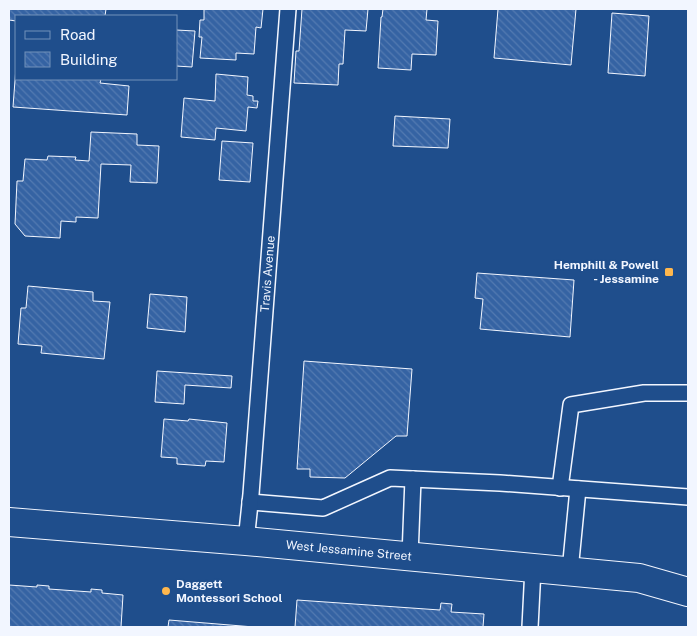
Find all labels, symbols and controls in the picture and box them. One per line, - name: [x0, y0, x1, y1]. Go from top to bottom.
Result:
- legend: [15, 15, 178, 80]
- text: Road: [60, 26, 96, 43]
- text: Building: [60, 51, 118, 68]
- street label: Travis Avenue: [258, 235, 278, 313]
- place label: Hemphill & Powell - Jessamine: [554, 258, 659, 286]
- marker: Hemphill & Powell - Jessamine: [663, 266, 675, 278]
- street label: West Jessamine Street: [285, 538, 413, 564]
- place label: Daggett Montessori School: [176, 577, 282, 605]
- marker: Daggett Montessori School: [160, 585, 172, 597]

